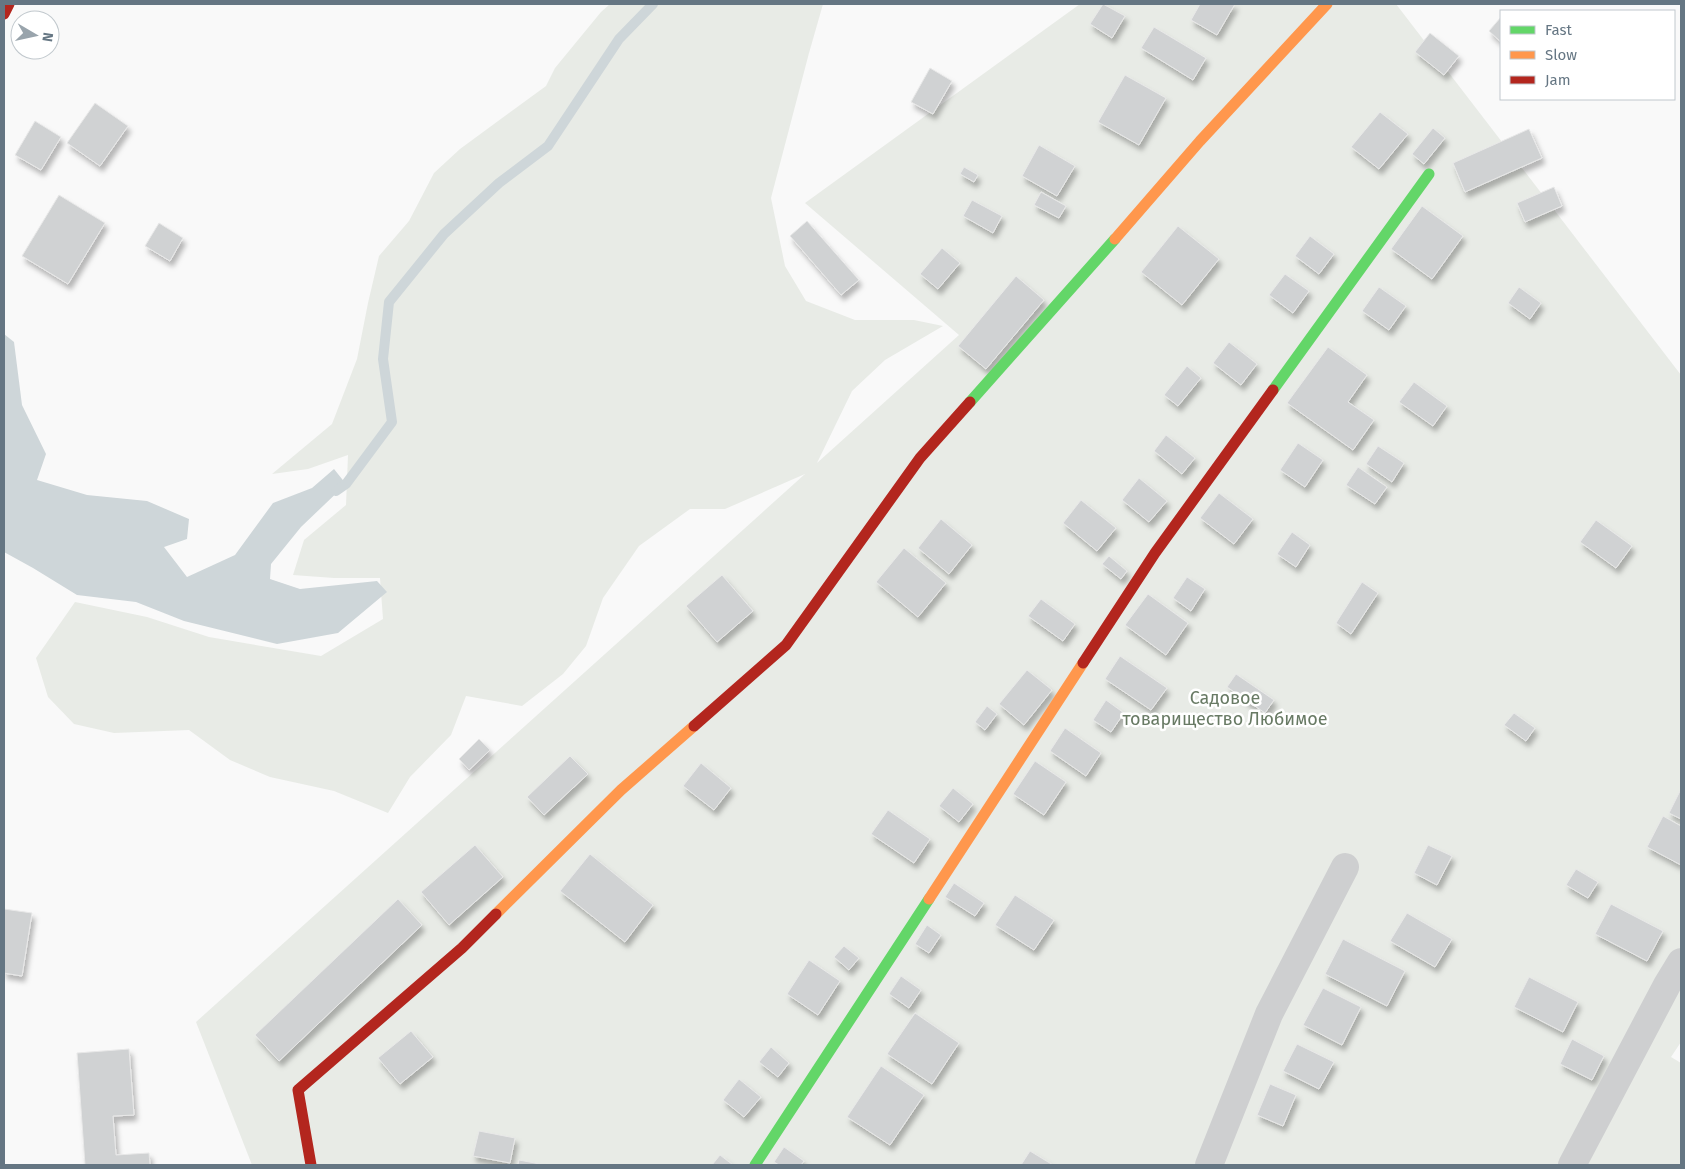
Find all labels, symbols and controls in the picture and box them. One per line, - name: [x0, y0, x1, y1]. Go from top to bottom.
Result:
- north arrow: [10, 10, 60, 60]
- legend: [1500, 10, 1675, 100]
- text: Fast: [1545, 21, 1572, 39]
- text: N: [38, 31, 56, 43]
- text: Slow: [1545, 46, 1577, 64]
- text: Jam: [1545, 71, 1571, 89]
- park label: Садовое товарищество Любимое: [1122, 687, 1328, 730]

